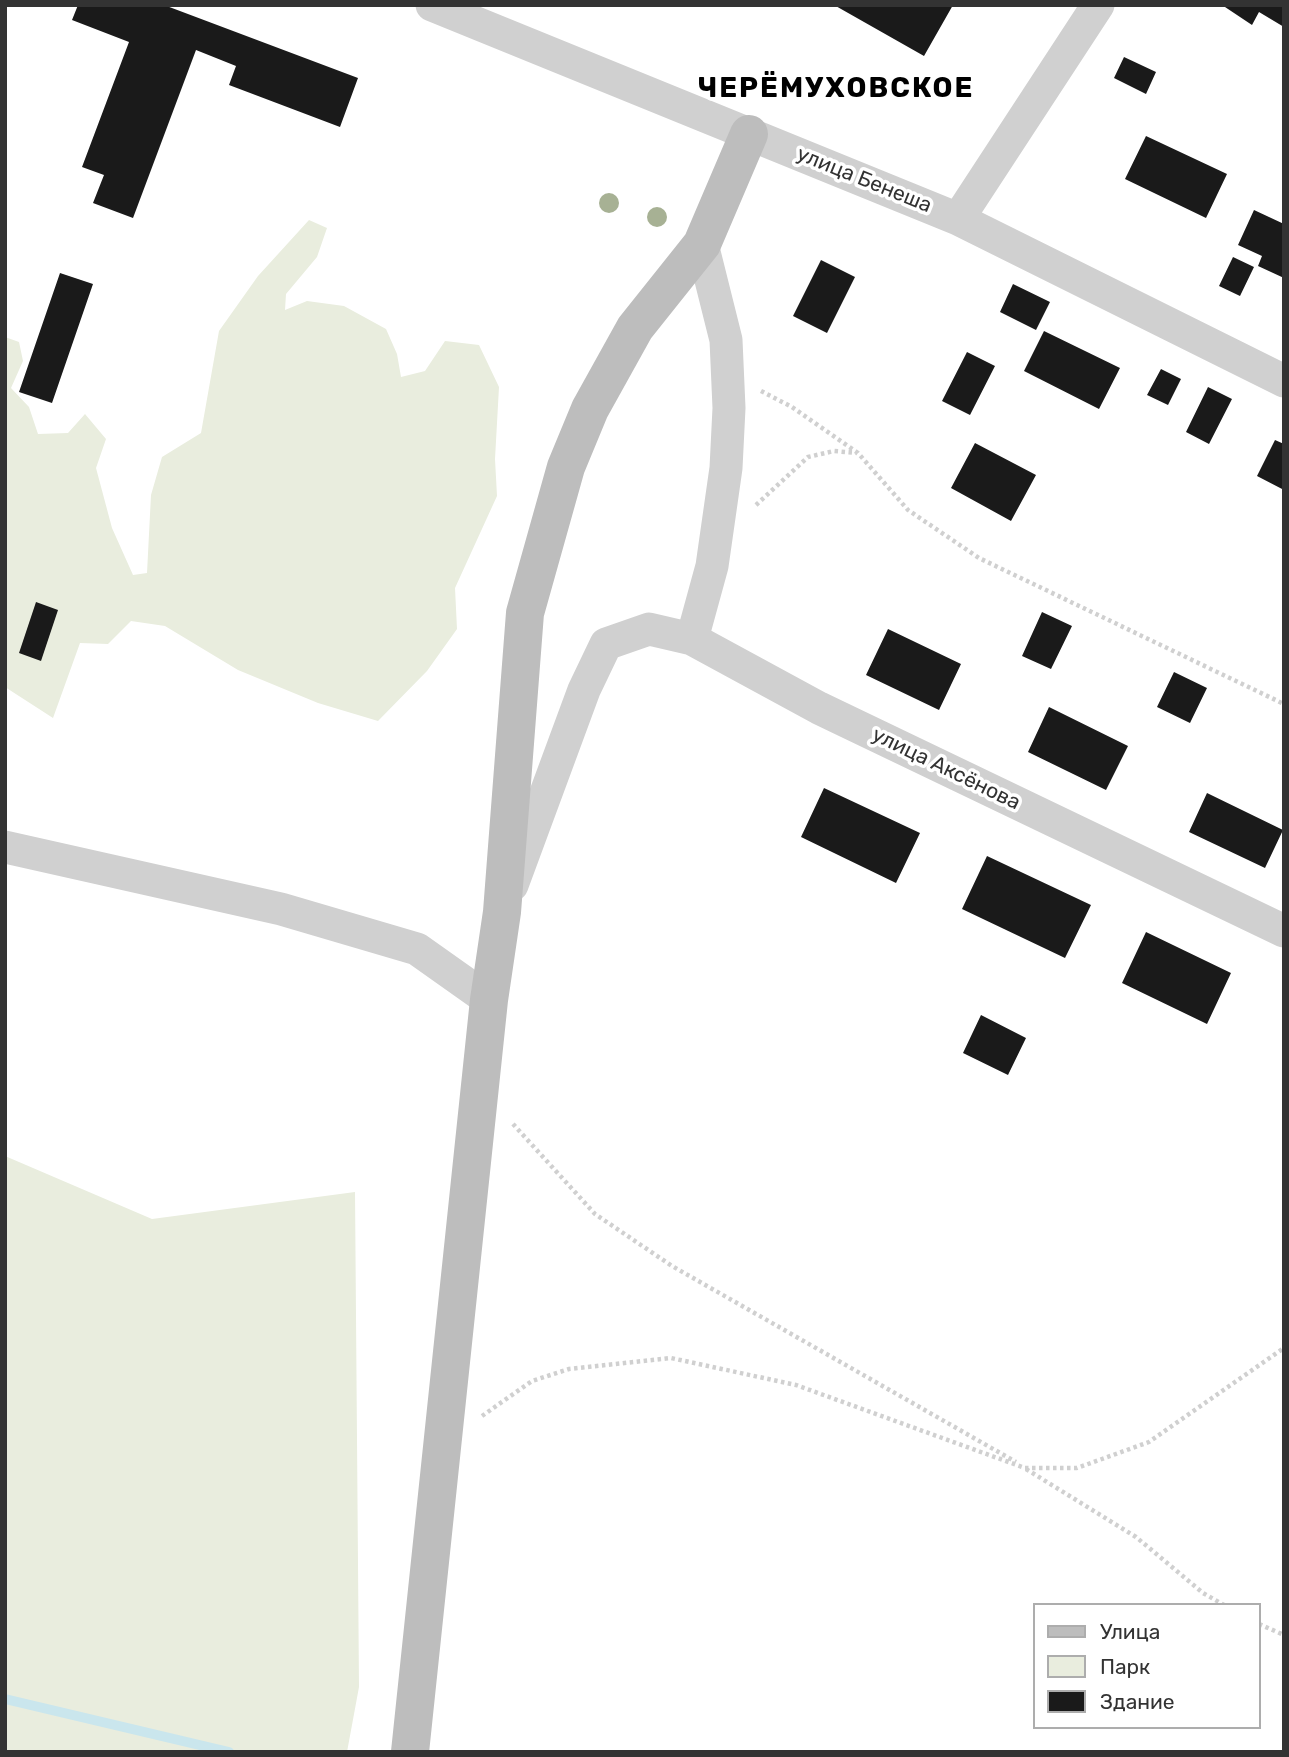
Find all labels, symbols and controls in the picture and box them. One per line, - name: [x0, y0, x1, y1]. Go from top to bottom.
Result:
- district label: ЧЕРЁМУХОВСКОЕ: [699, 72, 973, 106]
- street label: улица Бенеша: [793, 141, 935, 219]
- street label: улица Аксёнова: [868, 722, 1024, 816]
- legend: [1034, 1603, 1261, 1729]
- text: Улица: [1100, 1619, 1160, 1644]
- text: Парк: [1100, 1654, 1150, 1679]
- text: Здание: [1100, 1689, 1175, 1714]

